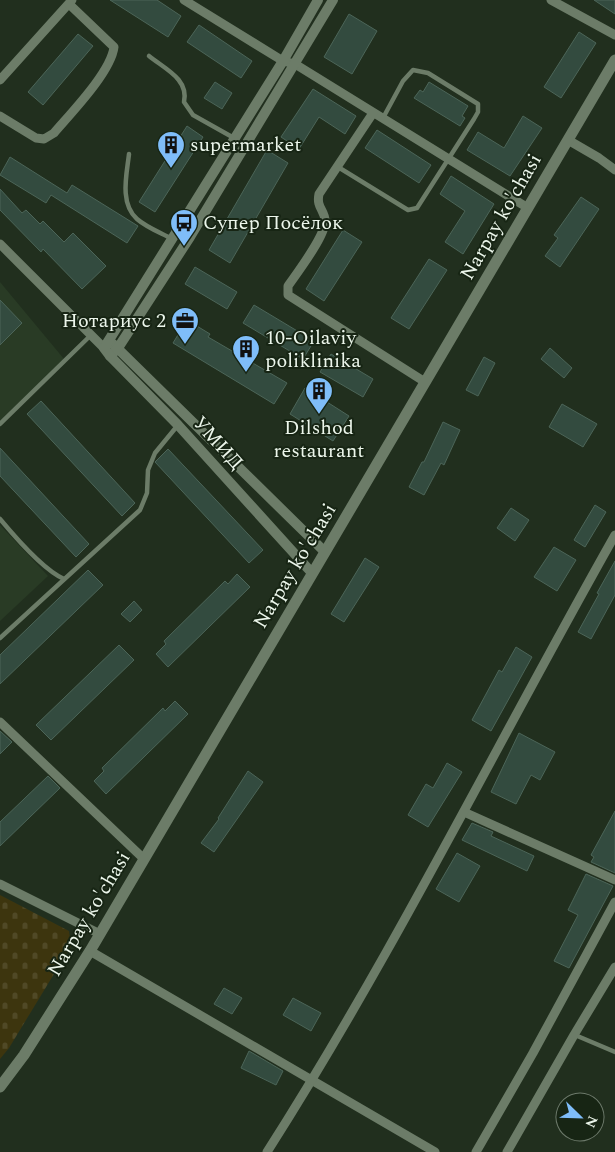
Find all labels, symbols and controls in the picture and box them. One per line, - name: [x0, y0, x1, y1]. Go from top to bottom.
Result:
- building icon: supermarket: [156, 130, 186, 169]
- place label: supermarket: [190, 130, 301, 160]
- street label: Narpay ko'chasi: [453, 148, 549, 286]
- bus stop icon: Супер Посёлок: [169, 208, 199, 247]
- place label: Супер Посёлок: [203, 208, 343, 238]
- place label: Нотариус 2: [62, 306, 166, 336]
- office icon: Нотариус 2: [170, 306, 200, 345]
- place label: 10-Oilaviy poliklinika: [265, 323, 361, 376]
- building icon: 10-Oilaviy poliklinika: [231, 334, 261, 373]
- building icon: Dilshod restaurant: [304, 376, 334, 415]
- street label: УМИД: [186, 409, 250, 477]
- place label: Dilshod restaurant: [274, 413, 364, 466]
- street label: Narpay ko'chasi: [246, 498, 344, 634]
- street label: Narpay ko'chasi: [40, 846, 138, 982]
- north arrow: [555, 1092, 605, 1142]
- text: N: [580, 1113, 603, 1131]

